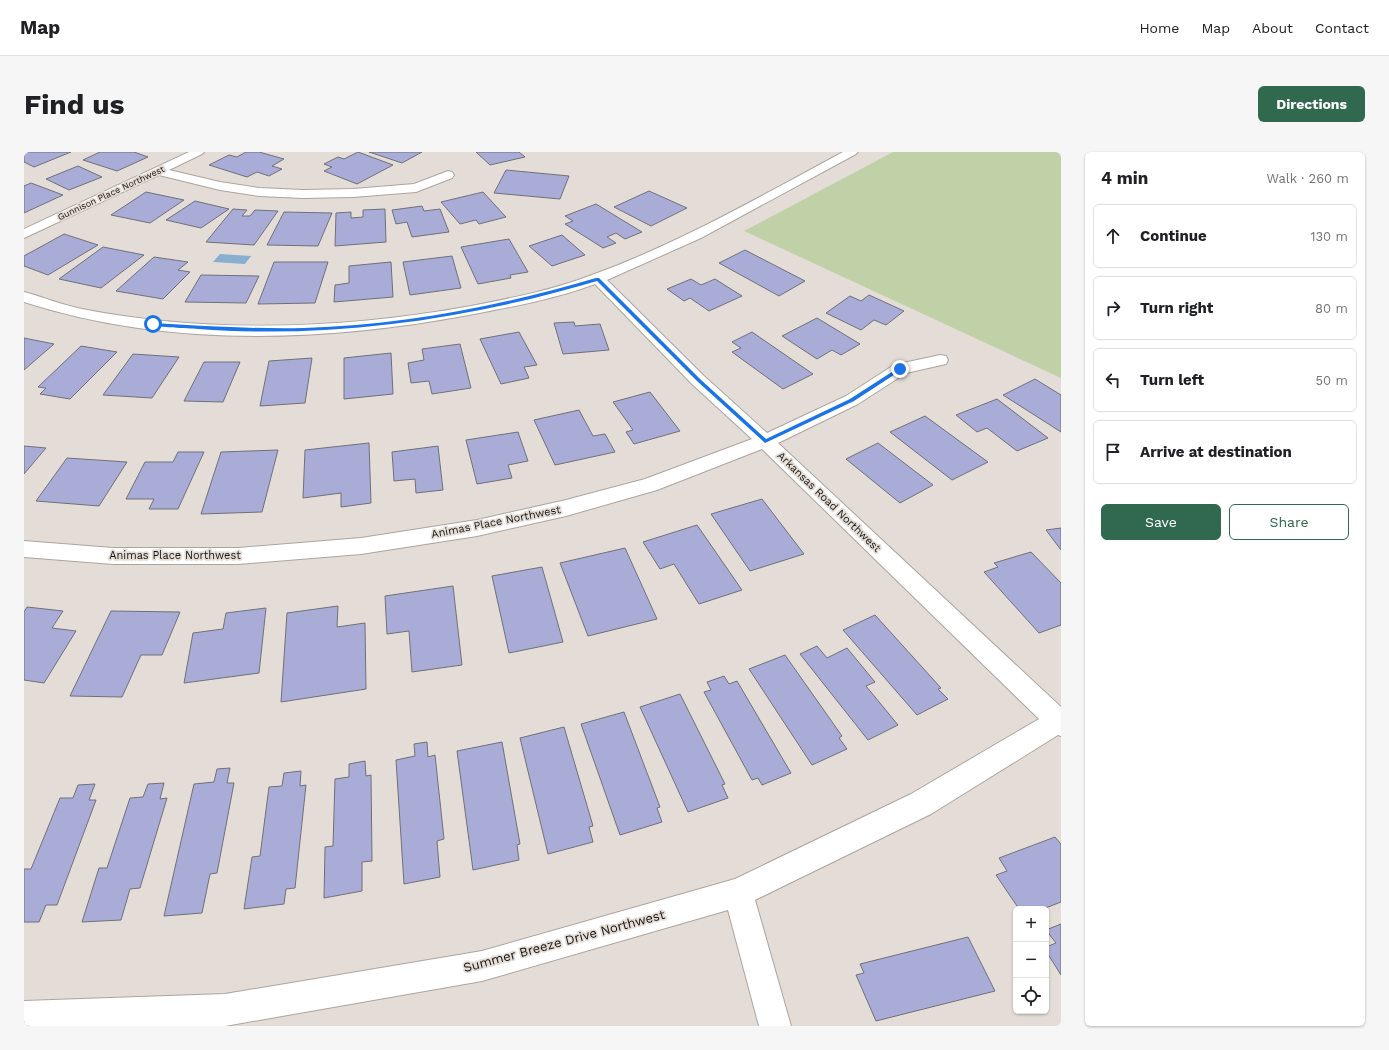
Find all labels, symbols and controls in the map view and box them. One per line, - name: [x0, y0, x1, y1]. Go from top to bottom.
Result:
- text: Map: [20, 16, 60, 39]
- text: Home: [1139, 20, 1179, 36]
- text: Map: [1201, 20, 1230, 36]
- text: About: [1252, 20, 1293, 36]
- text: Contact: [1315, 20, 1369, 36]
- button: Directions: [1258, 86, 1365, 122]
- text: Find us: [24, 88, 124, 121]
- street label: Gunnison Place Northwest: [56, 164, 166, 222]
- text: 4 min: [1101, 168, 1148, 188]
- text: Walk · 260 m: [1266, 171, 1349, 186]
- icon: ahead: [1102, 225, 1124, 247]
- text: Continue: [1140, 227, 1207, 245]
- text: 130 m: [1310, 229, 1348, 244]
- icon: right: [1102, 297, 1124, 319]
- text: Turn right: [1140, 299, 1213, 317]
- text: 80 m: [1315, 301, 1348, 316]
- route start: [144, 315, 162, 333]
- route end: [891, 360, 909, 378]
- icon: left: [1102, 369, 1124, 391]
- text: Turn left: [1140, 371, 1204, 389]
- text: 50 m: [1316, 373, 1348, 388]
- icon: arrive: [1102, 441, 1124, 463]
- text: Arrive at destination: [1140, 443, 1292, 461]
- street label: Arkansas Road Northwest: [775, 449, 884, 555]
- street label: Animas Place Northwest: [430, 503, 562, 541]
- button: Save: [1101, 504, 1221, 540]
- button: Share: [1229, 504, 1349, 540]
- street label: Animas Place Northwest: [109, 549, 241, 562]
- map controls: [1013, 906, 1049, 1014]
- button: +: [1013, 906, 1049, 942]
- street label: Summer Breeze Drive Northwest: [462, 907, 667, 975]
- button: −: [1013, 942, 1049, 978]
- button: locate: [1013, 978, 1049, 1014]

